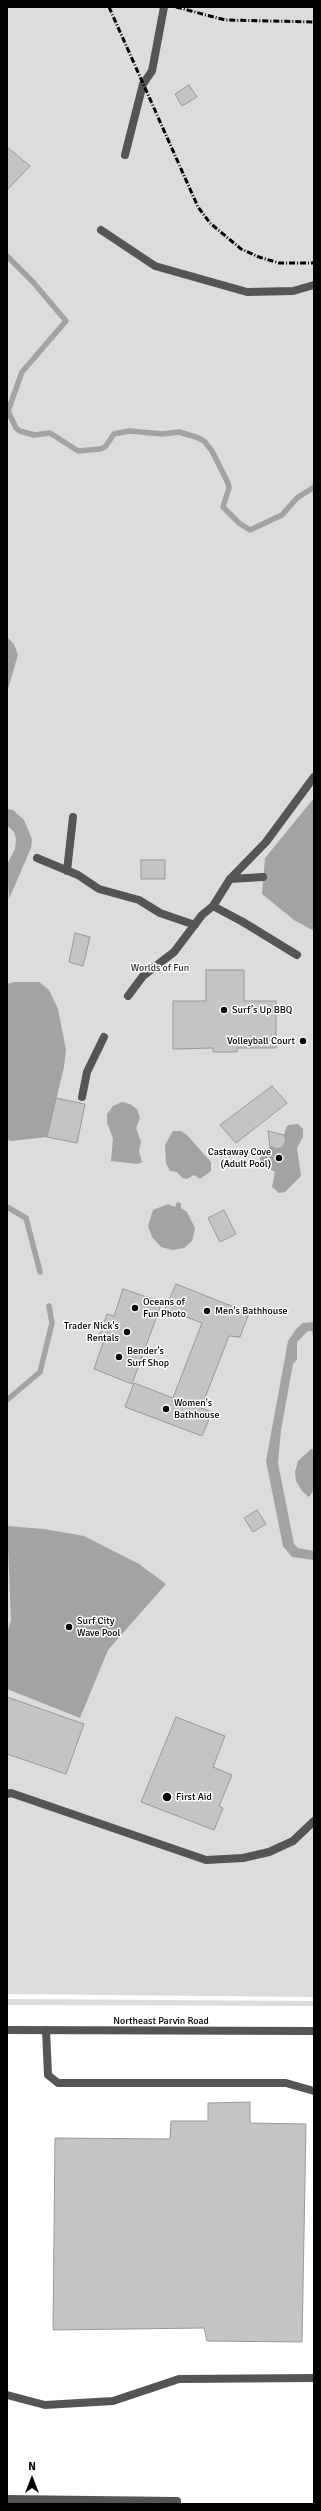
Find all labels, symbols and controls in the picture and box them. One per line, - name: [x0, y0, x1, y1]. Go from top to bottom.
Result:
- park label: Worlds of Fun: [131, 962, 189, 974]
- place label: Surf’s Up BBQ: [232, 1004, 292, 1016]
- marker: Surf’s Up BBQ: [219, 1005, 229, 1015]
- place label: Volleyball Court: [227, 1035, 295, 1047]
- marker: Volleyball Court: [298, 1036, 308, 1046]
- place label: Castaway Cove (Adult Pool): [208, 1146, 271, 1170]
- marker: Castaway Cove (Adult Pool): [274, 1153, 284, 1163]
- place label: Oceans of Fun Photo: [143, 1296, 186, 1320]
- marker: Oceans of Fun Photo: [130, 1303, 140, 1313]
- place label: Men's Bathhouse: [215, 1305, 288, 1317]
- marker: Men's Bathhouse: [202, 1306, 212, 1316]
- place label: Trader Nick's Rentals: [64, 1320, 119, 1344]
- marker: Trader Nick's Rentals: [122, 1327, 132, 1337]
- place label: Bender's Surf Shop: [127, 1345, 169, 1368]
- marker: Bender's Surf Shop: [114, 1352, 124, 1362]
- place label: Women's Bathhouse: [174, 1397, 219, 1420]
- marker: Women's Bathhouse: [161, 1404, 171, 1414]
- place label: Surf City Wave Pool: [77, 1615, 120, 1638]
- marker: Surf City Wave Pool: [64, 1622, 74, 1632]
- marker: First Aid: [161, 1791, 173, 1803]
- place label: First Aid: [176, 1791, 212, 1803]
- street label: Northeast Parvin Road: [113, 2015, 209, 2027]
- north arrow: [12, 2459, 52, 2499]
- text: N: [28, 2460, 36, 2473]

